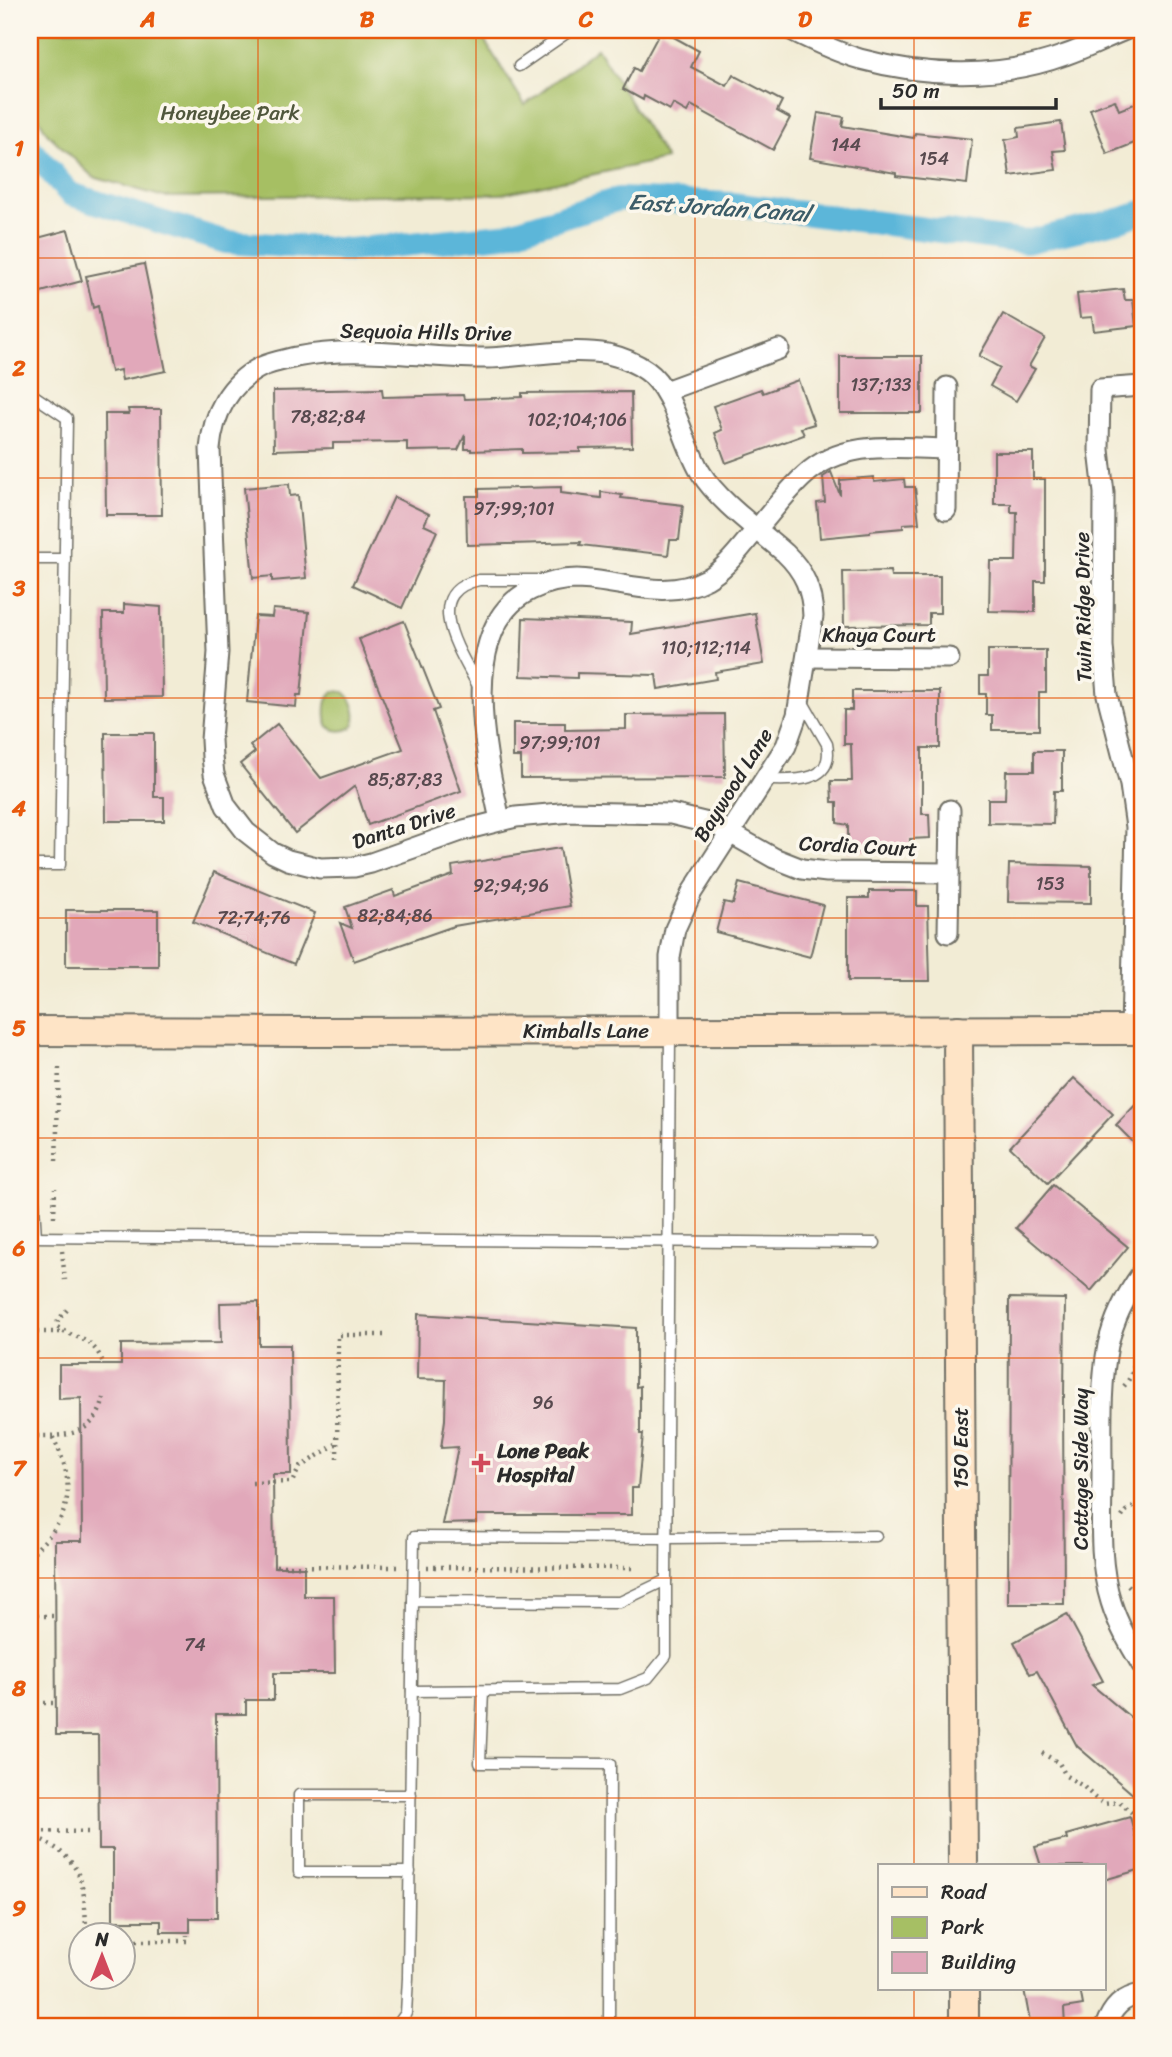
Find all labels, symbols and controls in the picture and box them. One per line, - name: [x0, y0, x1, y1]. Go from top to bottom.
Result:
- text: A: [139, 0, 156, 40]
- text: B: [360, 0, 375, 40]
- text: C: [578, 0, 594, 40]
- text: D: [798, 0, 813, 40]
- text: E: [1018, 0, 1033, 40]
- scale bar: [881, 66, 1056, 110]
- text: 50 m: [892, 72, 940, 110]
- park label: Honeybee Park: [160, 94, 300, 132]
- text: 1: [14, 128, 24, 169]
- house number: 144: [831, 129, 861, 161]
- house number: 154: [919, 143, 949, 175]
- water label: East Jordan Canal: [627, 181, 816, 235]
- street label: Sequoia Hills Drive: [340, 312, 512, 353]
- text: 2: [11, 348, 26, 389]
- house number: 137;133: [851, 369, 912, 401]
- house number: 78;82;84: [290, 401, 366, 433]
- house number: 102;104;106: [527, 404, 627, 436]
- house number: 97;99;101: [473, 493, 555, 525]
- street label: Twin Ridge Drive: [1063, 531, 1103, 682]
- text: 3: [12, 568, 26, 609]
- street label: Khaya Court: [822, 616, 936, 654]
- house number: 110;112;114: [661, 632, 751, 664]
- street label: Baywood Lane: [683, 720, 783, 850]
- house number: 97;99;101: [519, 727, 601, 759]
- house number: 85;87;83: [368, 764, 442, 796]
- text: 4: [11, 788, 27, 829]
- street label: Danta Drive: [347, 791, 461, 861]
- street label: Cordia Court: [798, 824, 918, 868]
- house number: 153: [1036, 868, 1064, 900]
- house number: 92;94;96: [473, 870, 549, 902]
- house number: 82;84;86: [357, 900, 433, 932]
- house number: 72;74;76: [217, 902, 291, 934]
- text: 5: [12, 1008, 26, 1049]
- street label: Kimballs Lane: [523, 1012, 649, 1050]
- text: 6: [11, 1228, 26, 1269]
- house number: 96: [532, 1387, 554, 1419]
- street label: Cottage Side Way: [1062, 1388, 1100, 1550]
- street label: 150 East: [942, 1407, 980, 1489]
- place label: Lone Peak Hospital: [496, 1432, 590, 1494]
- text: 7: [12, 1448, 27, 1489]
- marker: Lone Peak Hospital: [471, 1453, 491, 1473]
- house number: 74: [184, 1629, 206, 1661]
- text: 8: [11, 1668, 26, 1709]
- legend: [878, 1864, 1106, 1990]
- text: Road: [941, 1873, 988, 1911]
- text: 9: [12, 1888, 26, 1929]
- text: Park: [941, 1908, 984, 1946]
- north arrow: [66, 1920, 136, 1990]
- text: N: [94, 1923, 109, 1956]
- text: Building: [941, 1943, 1017, 1981]

